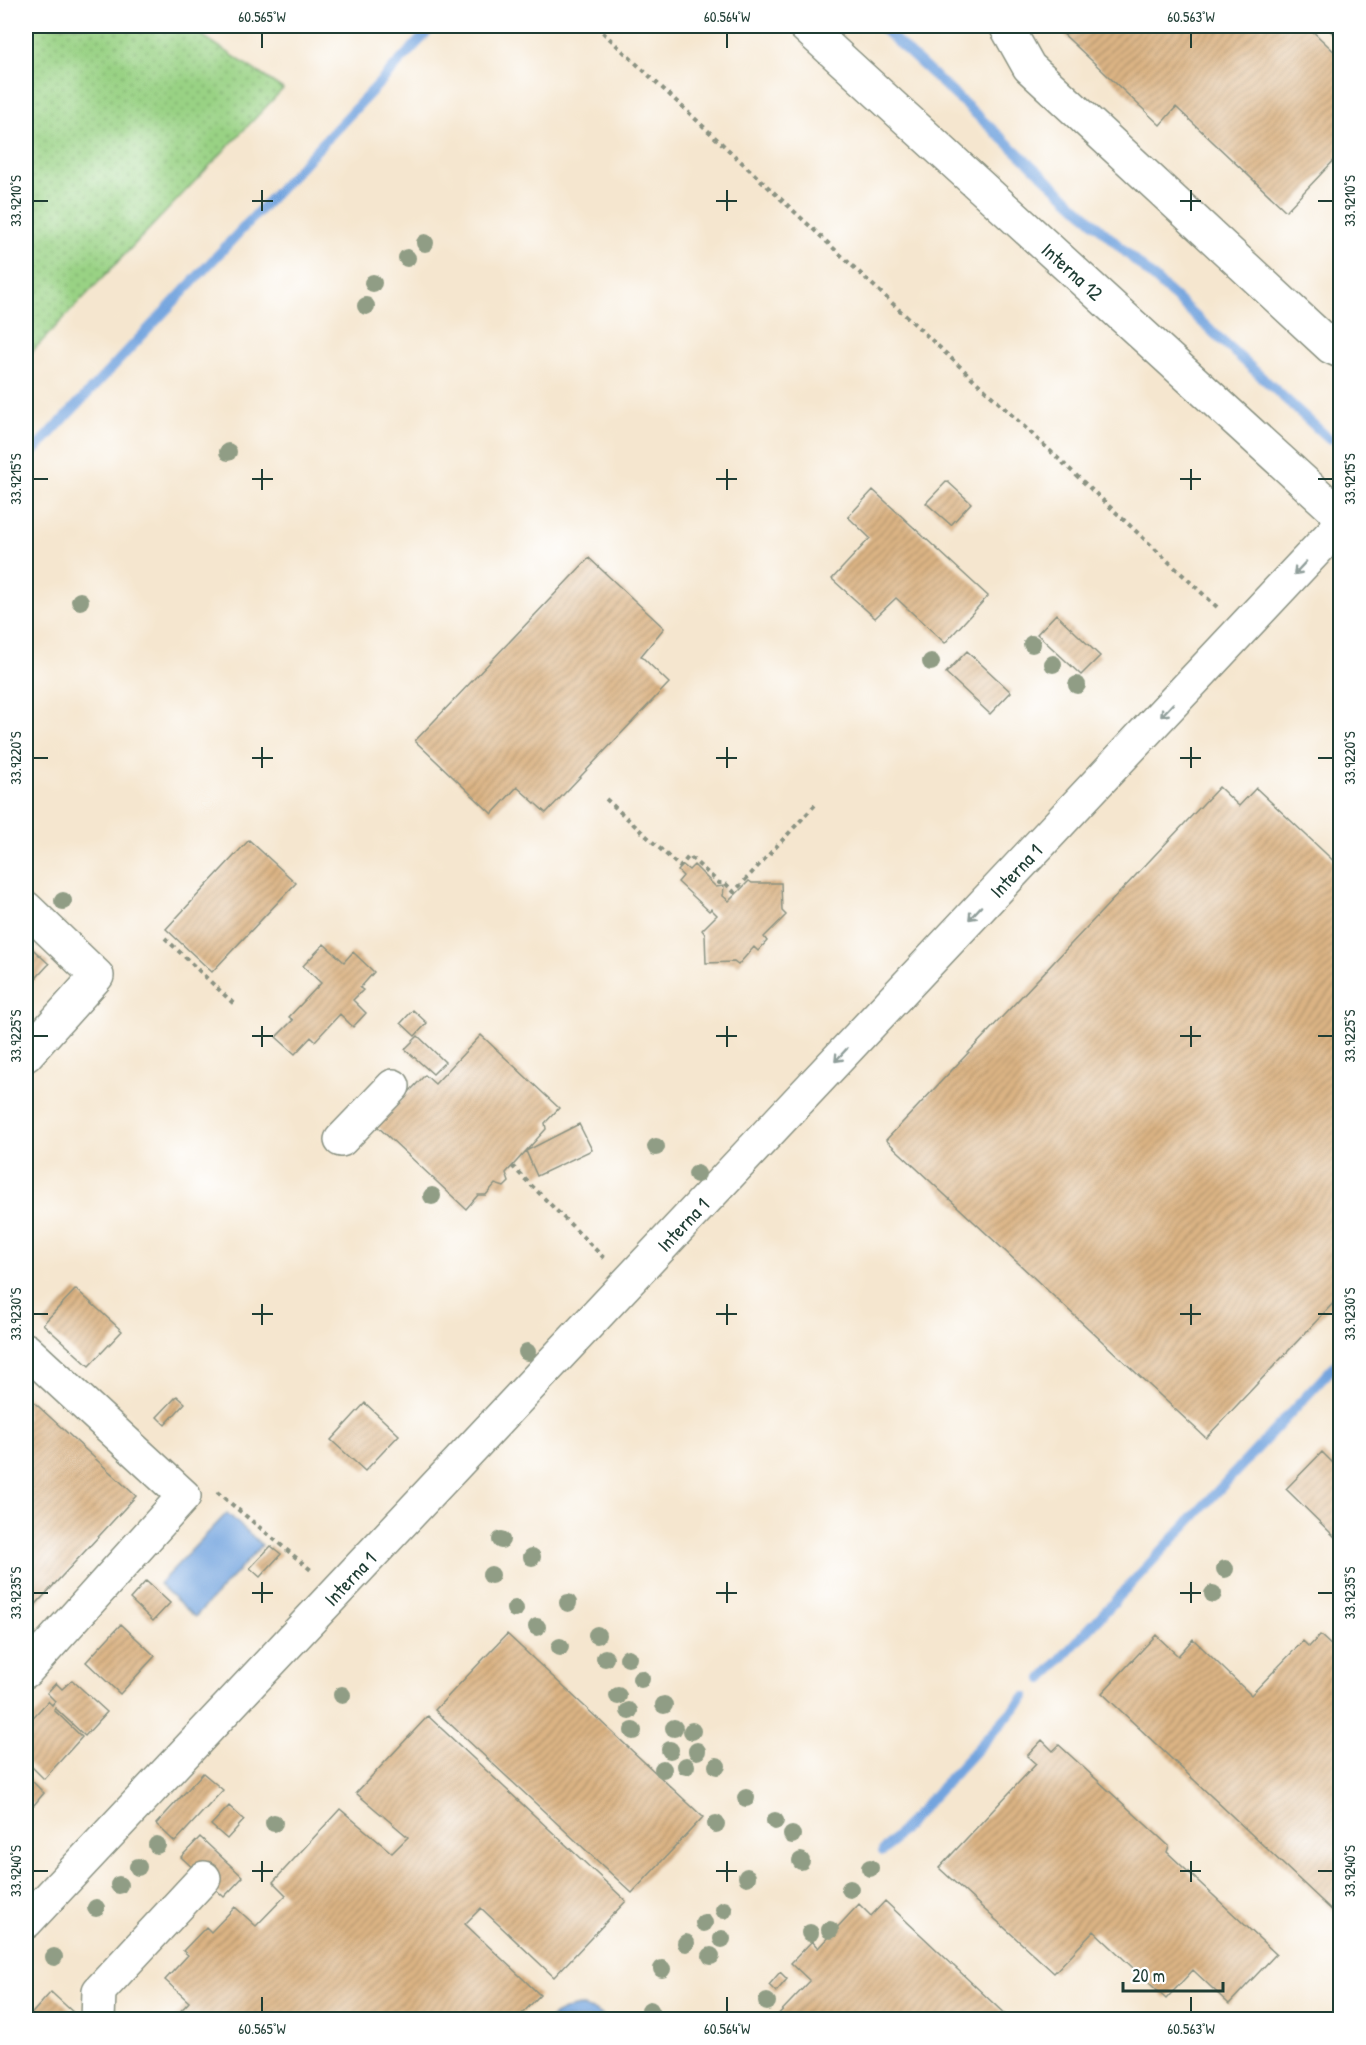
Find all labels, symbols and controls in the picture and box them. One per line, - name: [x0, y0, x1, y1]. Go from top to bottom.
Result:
- text: 60.565°W: [238, 6, 286, 27]
- text: 60.564°W: [704, 6, 751, 27]
- text: 60.563°W: [1167, 6, 1216, 27]
- text: 33.9210°S: [5, 175, 26, 227]
- text: 33.9210°S: [1339, 175, 1360, 227]
- street label: Interna 12: [1036, 236, 1110, 306]
- text: 33.9215°S: [5, 453, 26, 505]
- text: 33.9215°S: [1339, 453, 1360, 505]
- one-way arrow: [1293, 560, 1307, 575]
- one-way arrow: [1160, 702, 1174, 717]
- text: 33.9220°S: [5, 731, 26, 785]
- text: 33.9220°S: [1339, 731, 1360, 785]
- street label: Interna 1: [983, 837, 1047, 903]
- one-way arrow: [968, 905, 982, 920]
- text: 33.9225°S: [5, 1009, 26, 1062]
- text: 33.9225°S: [1339, 1009, 1360, 1062]
- one-way arrow: [834, 1047, 849, 1062]
- street label: Interna 1: [650, 1191, 714, 1257]
- text: 33.9230°S: [5, 1287, 26, 1340]
- text: 33.9230°S: [1339, 1287, 1360, 1340]
- street label: Interna 1: [317, 1545, 382, 1611]
- text: 33.9235°S: [5, 1567, 26, 1619]
- text: 33.9235°S: [1339, 1567, 1360, 1619]
- text: 33.9240°S: [5, 1845, 26, 1897]
- text: 33.9240°S: [1339, 1845, 1360, 1897]
- scale bar: [1123, 1955, 1224, 1993]
- text: 20 m: [1132, 1963, 1165, 1988]
- text: 60.565°W: [238, 2018, 286, 2039]
- text: 60.564°W: [704, 2018, 751, 2039]
- text: 60.563°W: [1167, 2018, 1216, 2039]

